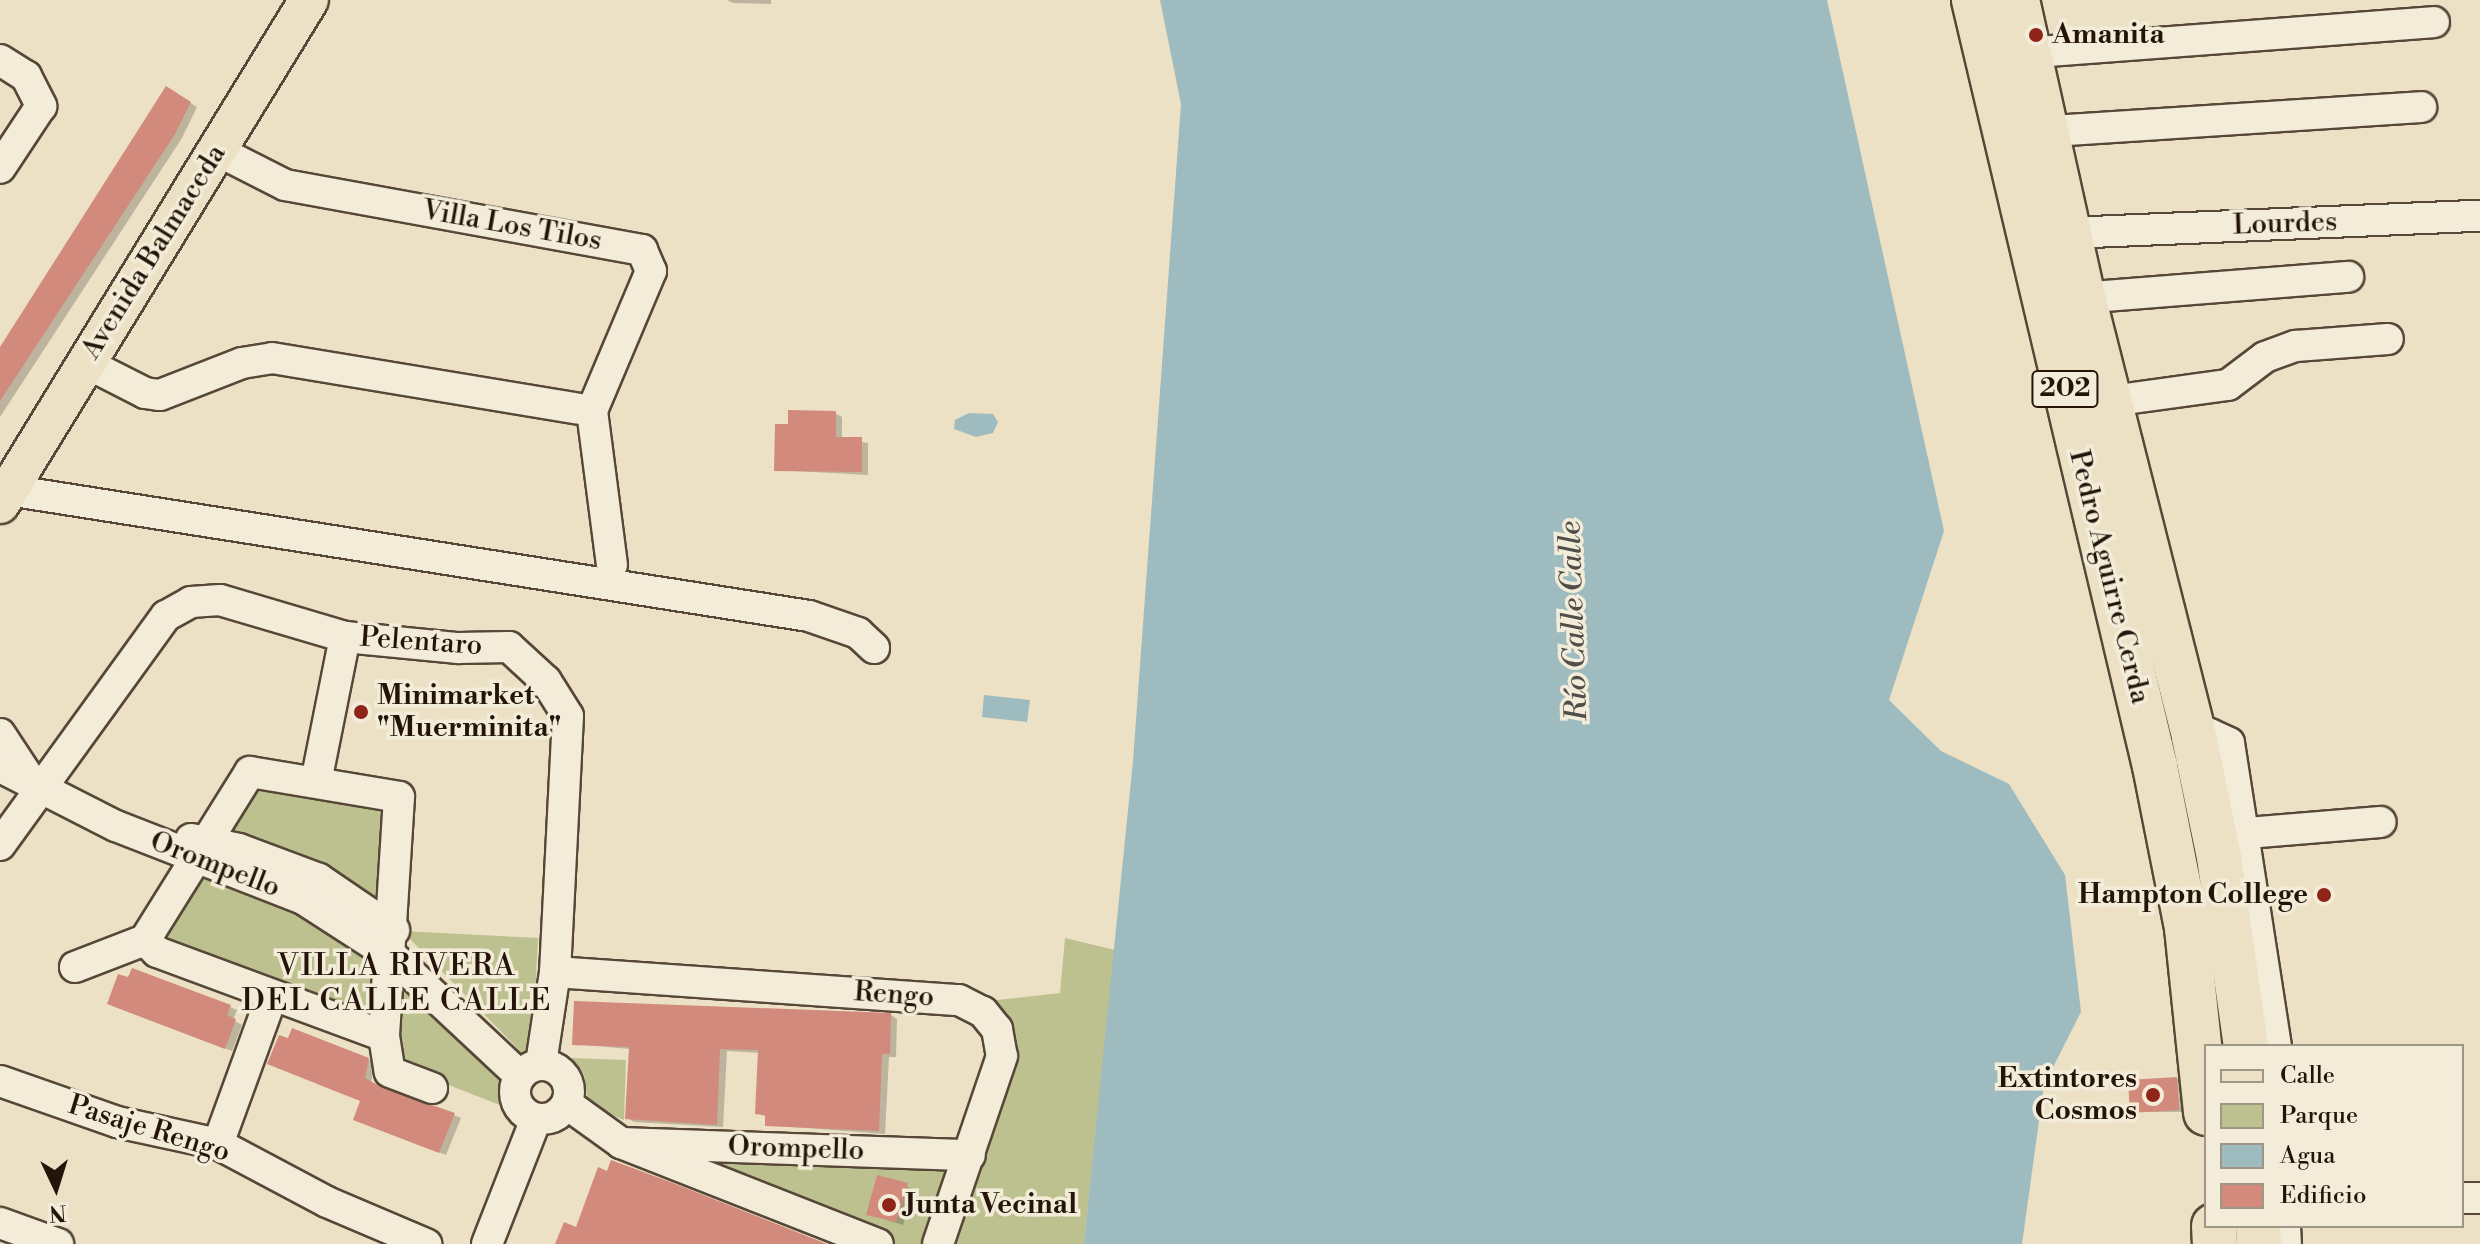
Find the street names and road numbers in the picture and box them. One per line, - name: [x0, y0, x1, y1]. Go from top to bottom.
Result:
- street label: Avenida Balmaceda: [74, 139, 234, 365]
- street label: Villa Los Tilos: [420, 194, 604, 258]
- street label: Lourdes: [2232, 205, 2338, 243]
- road number: 202: [2031, 367, 2099, 411]
- street label: Pedro Aguirre Cerda: [2061, 447, 2157, 707]
- street label: Pelentaro: [359, 621, 483, 663]
- street label: Orompello: [145, 825, 285, 905]
- street label: Rengo: [853, 975, 935, 1015]
- street label: Pasaje Rengo: [64, 1088, 234, 1170]
- street label: Orompello: [727, 1130, 865, 1168]

